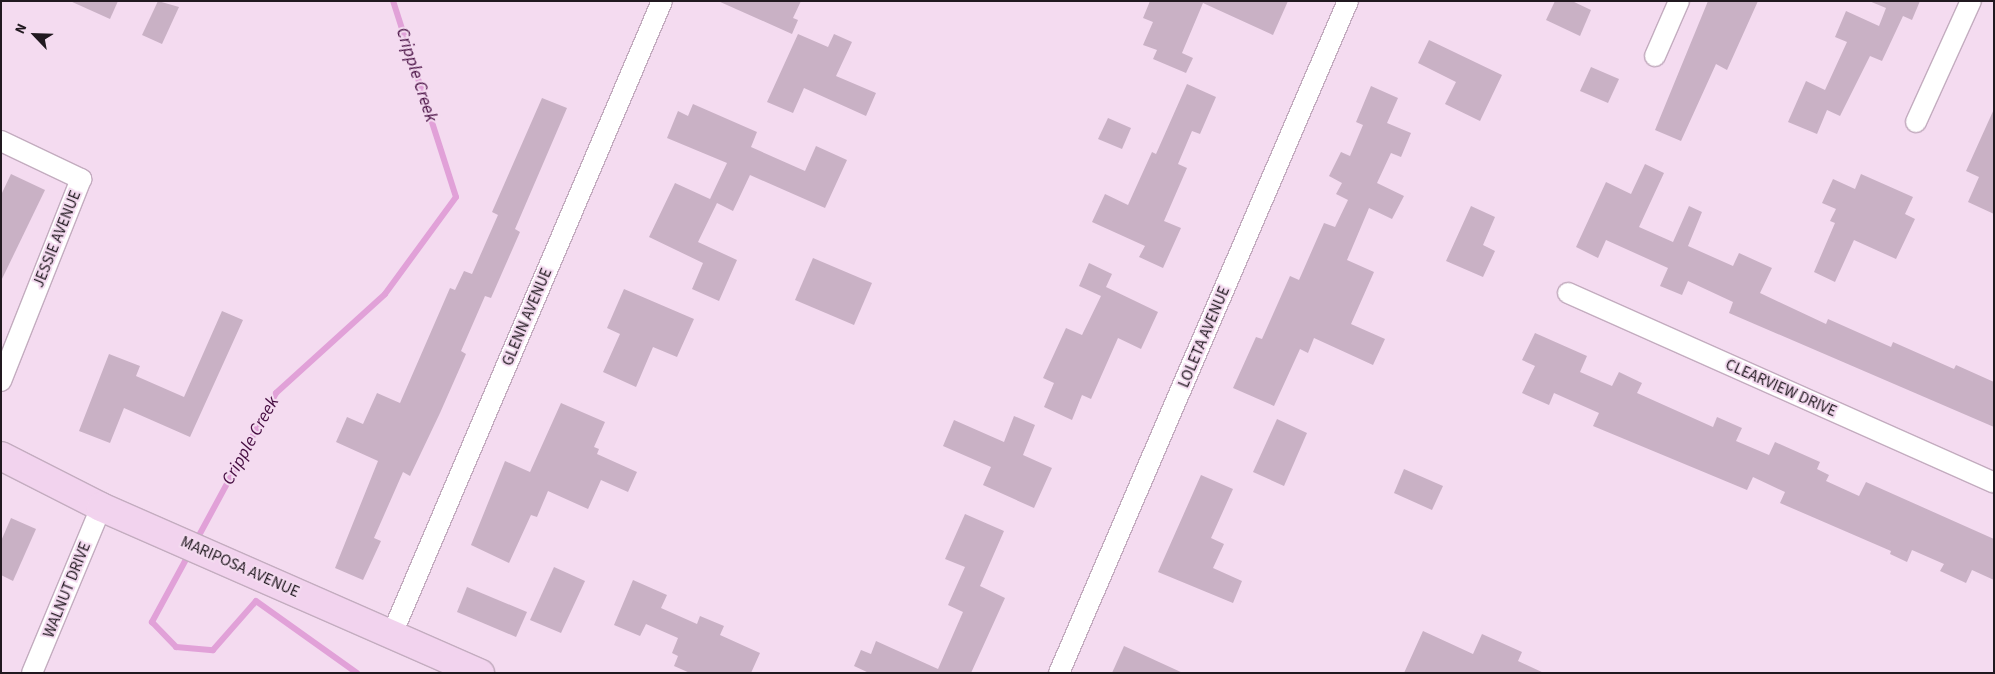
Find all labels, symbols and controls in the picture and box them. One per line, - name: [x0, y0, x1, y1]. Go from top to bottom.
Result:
- north arrow: [10, 10, 60, 60]
- text: N: [10, 21, 32, 37]
- water label: Cripple Creek: [391, 25, 441, 125]
- street label: JESSIE AVENUE: [29, 188, 85, 290]
- street label: GLENN AVENUE: [498, 265, 556, 369]
- street label: LOLETA AVENUE: [1174, 283, 1234, 391]
- street label: CLEARVIEW DRIVE: [1722, 355, 1840, 421]
- water label: Cripple Creek: [218, 393, 284, 489]
- street label: MARIPOSA AVENUE: [178, 532, 302, 602]
- street label: WALNUT DRIVE: [39, 539, 95, 641]

